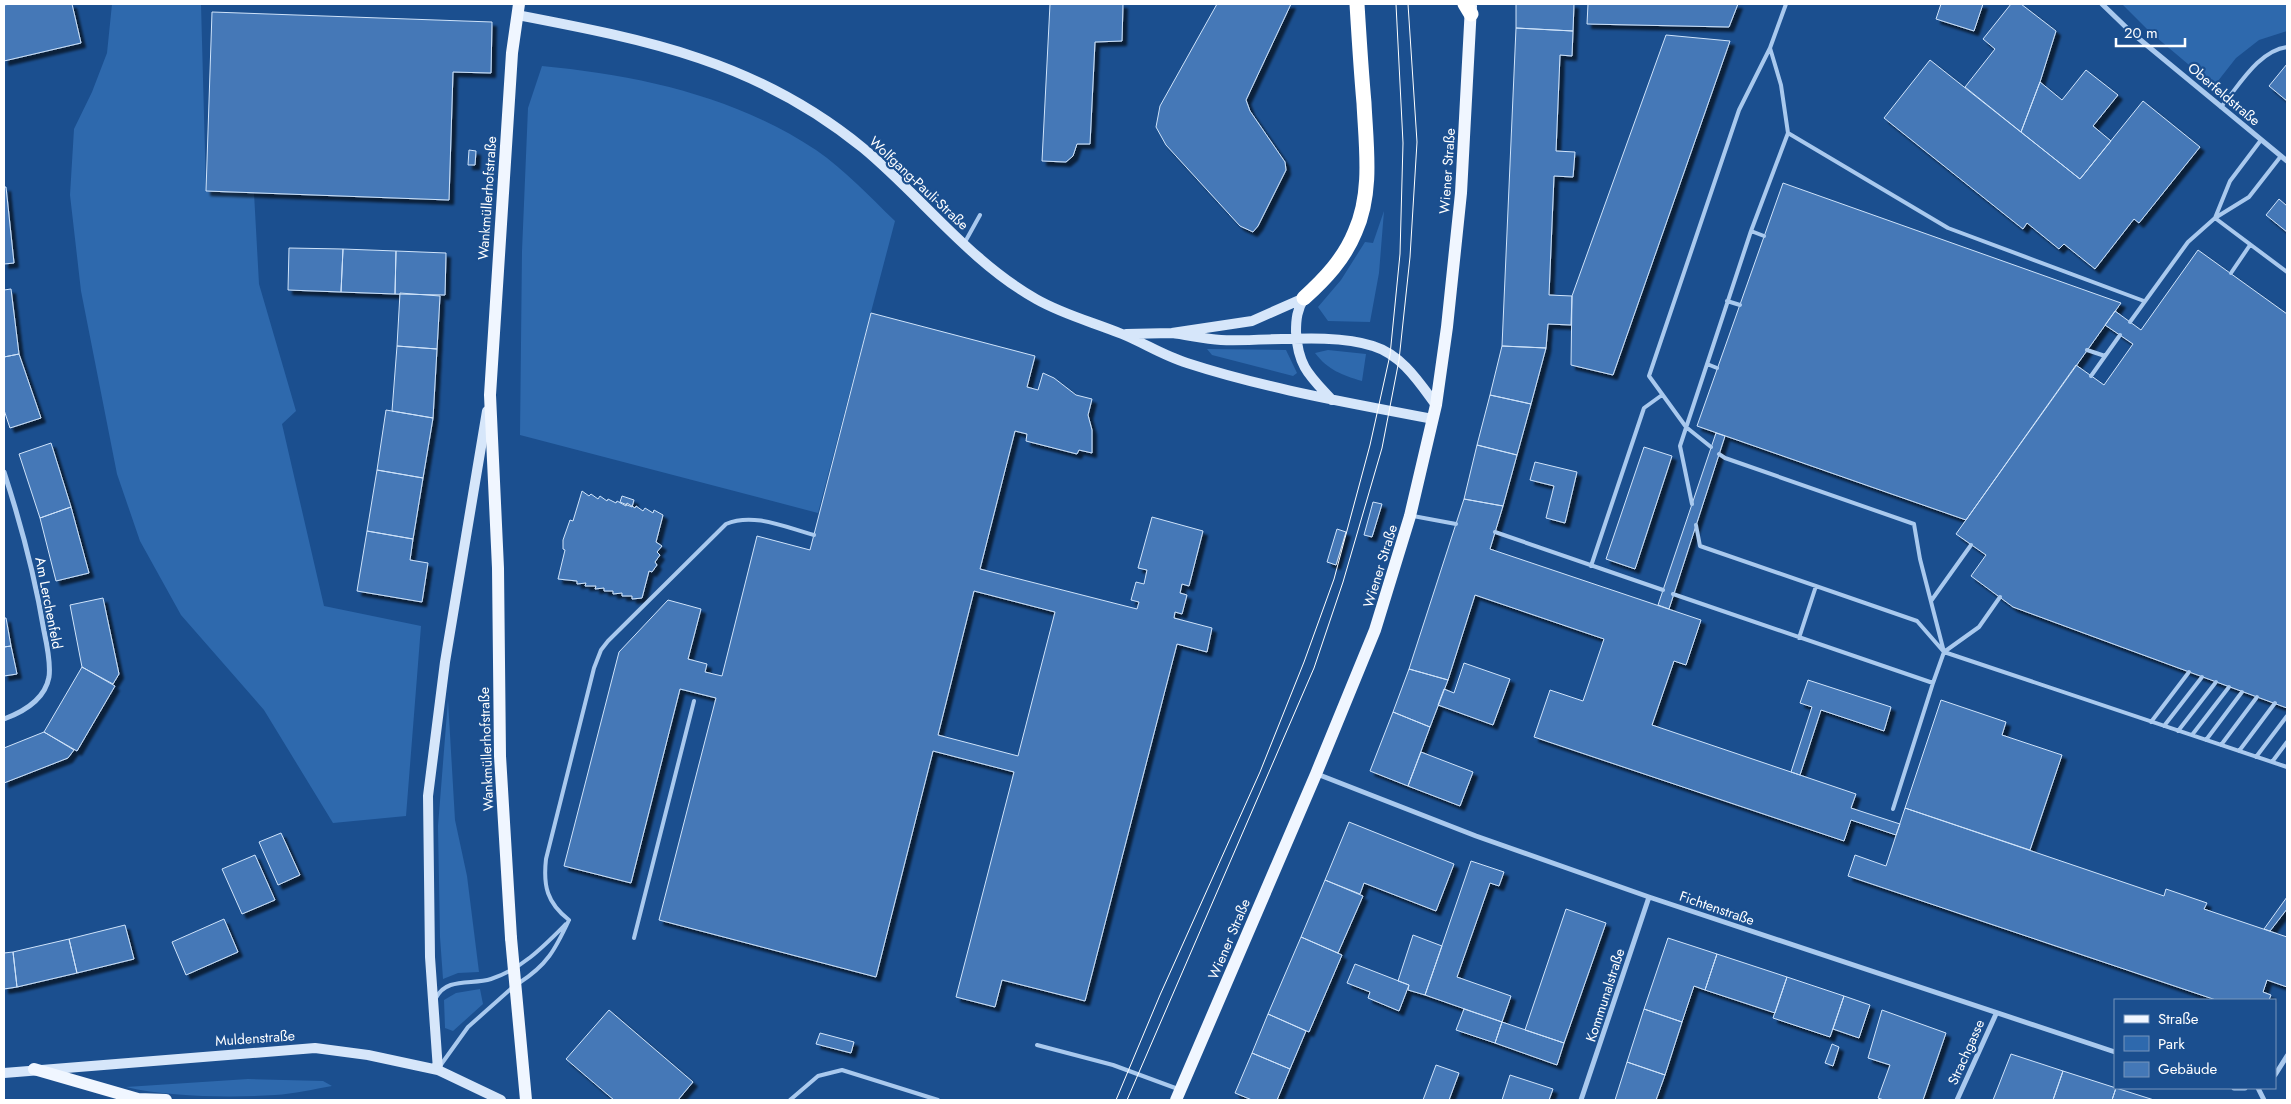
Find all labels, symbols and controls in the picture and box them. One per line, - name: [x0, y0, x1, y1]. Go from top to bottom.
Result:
- scale bar: [2116, 15, 2185, 47]
- text: 20 m: [2124, 22, 2158, 44]
- street label: Oberfeldstraße: [2183, 58, 2265, 130]
- street label: Wiener Straße: [1434, 127, 1460, 215]
- street label: Wolfgang-Pauli-Straße: [865, 132, 973, 234]
- street label: Wankmüllerhofstraße: [473, 135, 501, 261]
- street label: Wiener Straße: [1358, 522, 1402, 610]
- street label: Am Lerchenfeld: [30, 555, 68, 651]
- street label: Wankmüllerhofstraße: [474, 687, 498, 811]
- street label: Fichtenstraße: [1677, 886, 1757, 930]
- street label: Wiener Straße: [1203, 896, 1255, 982]
- street label: Kommunalstraße: [1580, 946, 1630, 1044]
- legend: [2114, 999, 2276, 1089]
- text: Straße: [2158, 1008, 2199, 1030]
- street label: Strachgasse: [1943, 1016, 1989, 1088]
- street label: Muldenstraße: [214, 1025, 296, 1051]
- text: Park: [2158, 1033, 2185, 1055]
- text: Gebäude: [2158, 1058, 2218, 1080]

